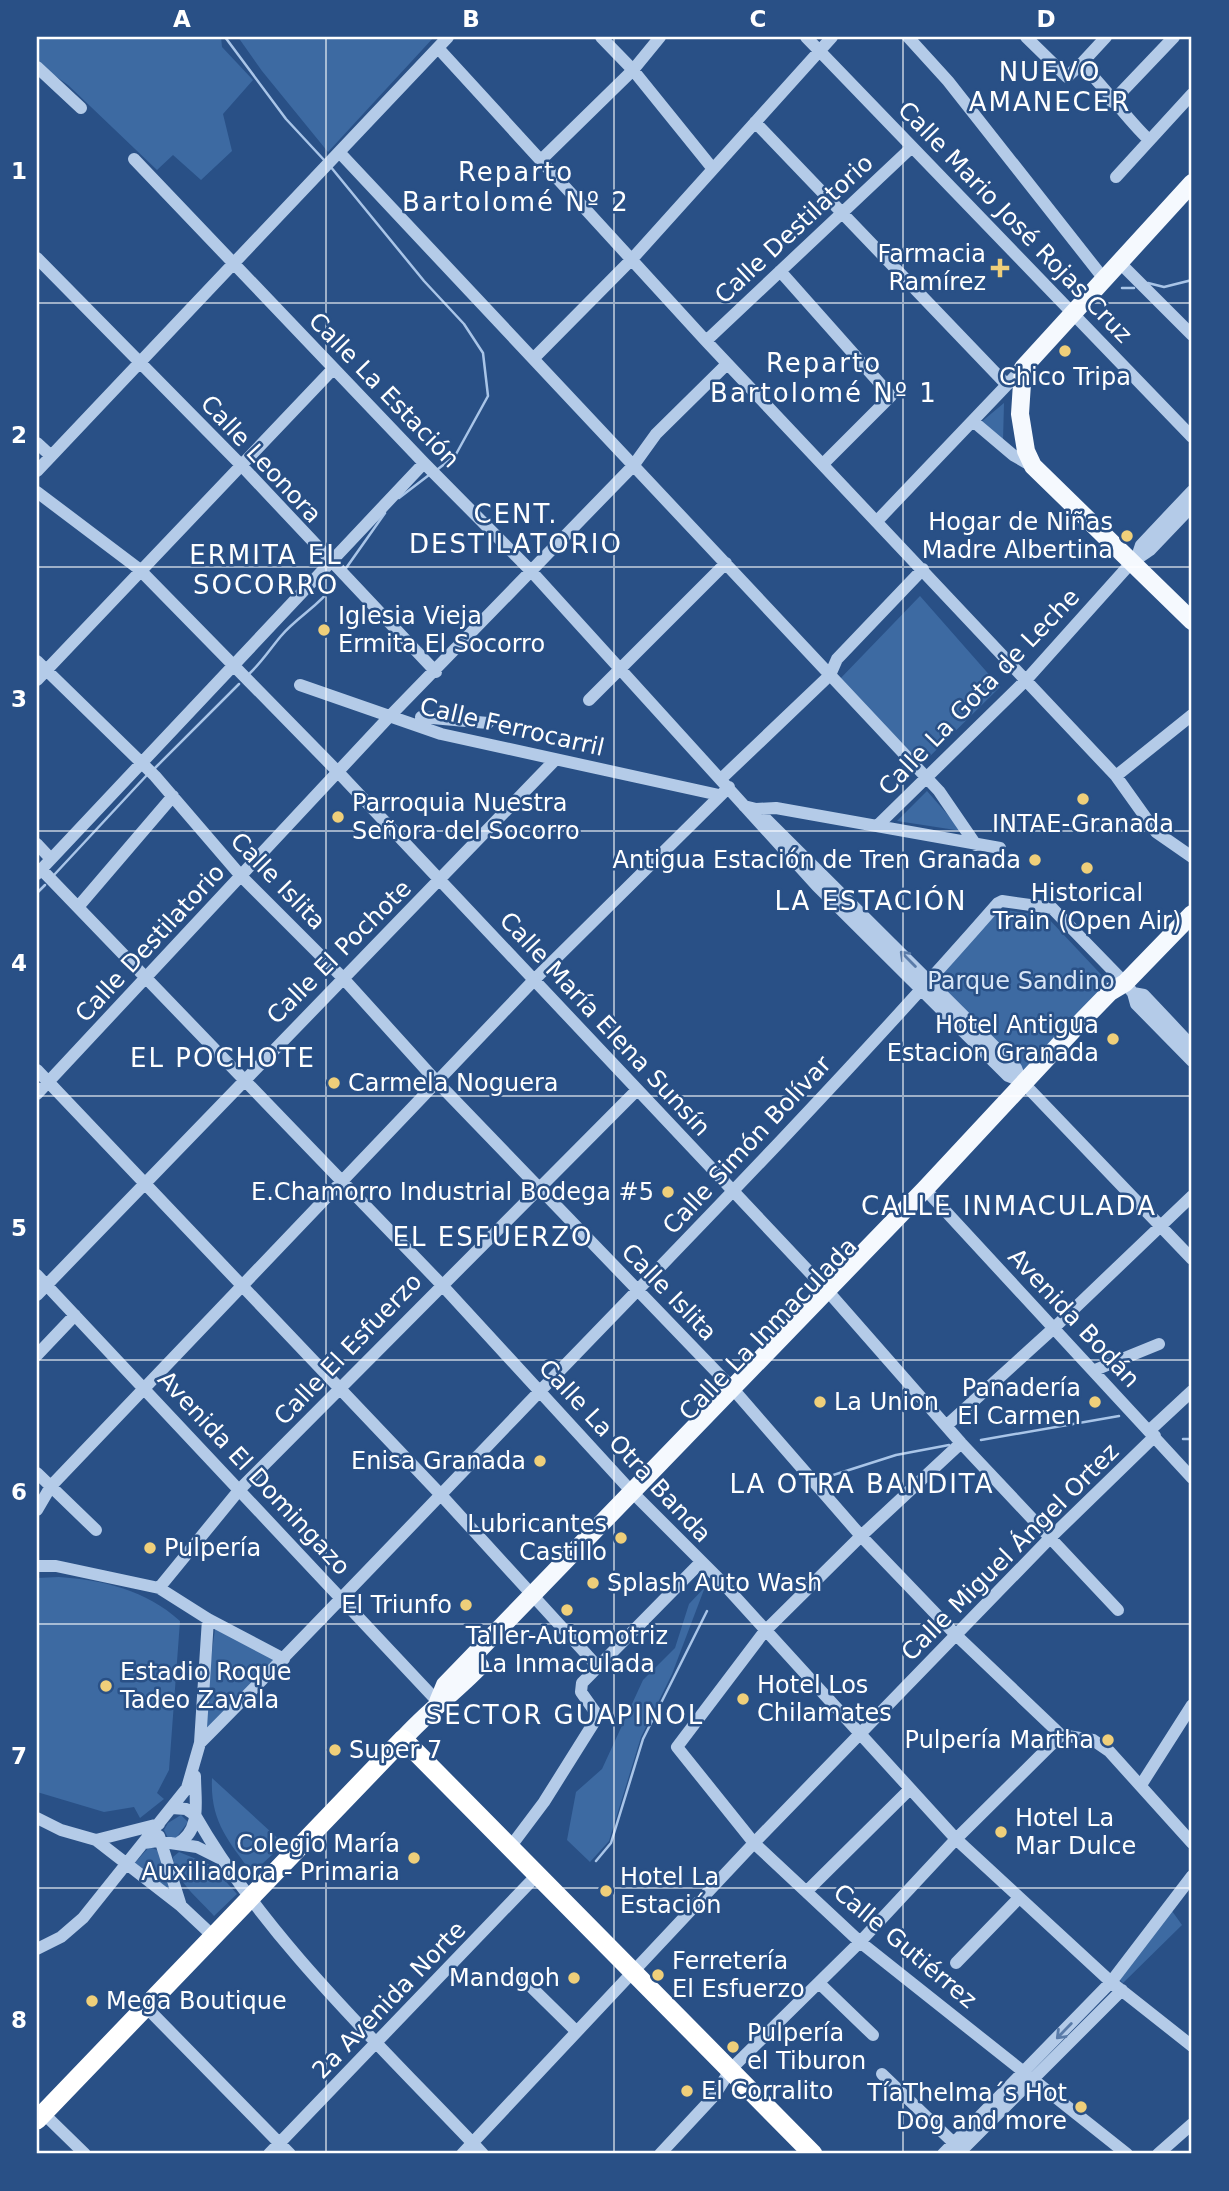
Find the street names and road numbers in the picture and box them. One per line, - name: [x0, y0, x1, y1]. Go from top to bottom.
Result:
- street label: Calle Mario José Rojas Cruz: [892, 96, 1138, 348]
- street label: Calle Destilatorio: [709, 149, 879, 309]
- street label: Calle La Estación: [303, 307, 465, 473]
- street label: Calle Leonora: [195, 389, 327, 529]
- street label: Calle La Gota de Leche: [873, 583, 1085, 801]
- street label: Calle Ferrocarril: [417, 692, 607, 762]
- street label: Calle Islita: [225, 827, 331, 935]
- street label: Calle Destilatorio: [70, 858, 230, 1028]
- street label: Calle El Pochote: [261, 874, 417, 1030]
- street label: Calle María Elena Sunsín: [494, 906, 716, 1142]
- street label: Calle Simón Bolívar: [657, 1050, 837, 1240]
- street label: Calle La Inmaculada: [674, 1232, 862, 1426]
- street label: Calle Islita: [616, 1238, 722, 1346]
- street label: Avenida Bodán: [1002, 1243, 1146, 1393]
- street label: Calle El Esfuerzo: [268, 1267, 428, 1431]
- street label: Calle La Otra Banda: [533, 1354, 717, 1548]
- street label: Avenida El Domingazo: [152, 1365, 356, 1581]
- street label: Calle Miguel Ángel Ortez: [895, 1437, 1124, 1666]
- street label: Calle Gutiérrez: [828, 1878, 982, 2014]
- street label: 2a Avenida Norte: [307, 1916, 471, 2084]

